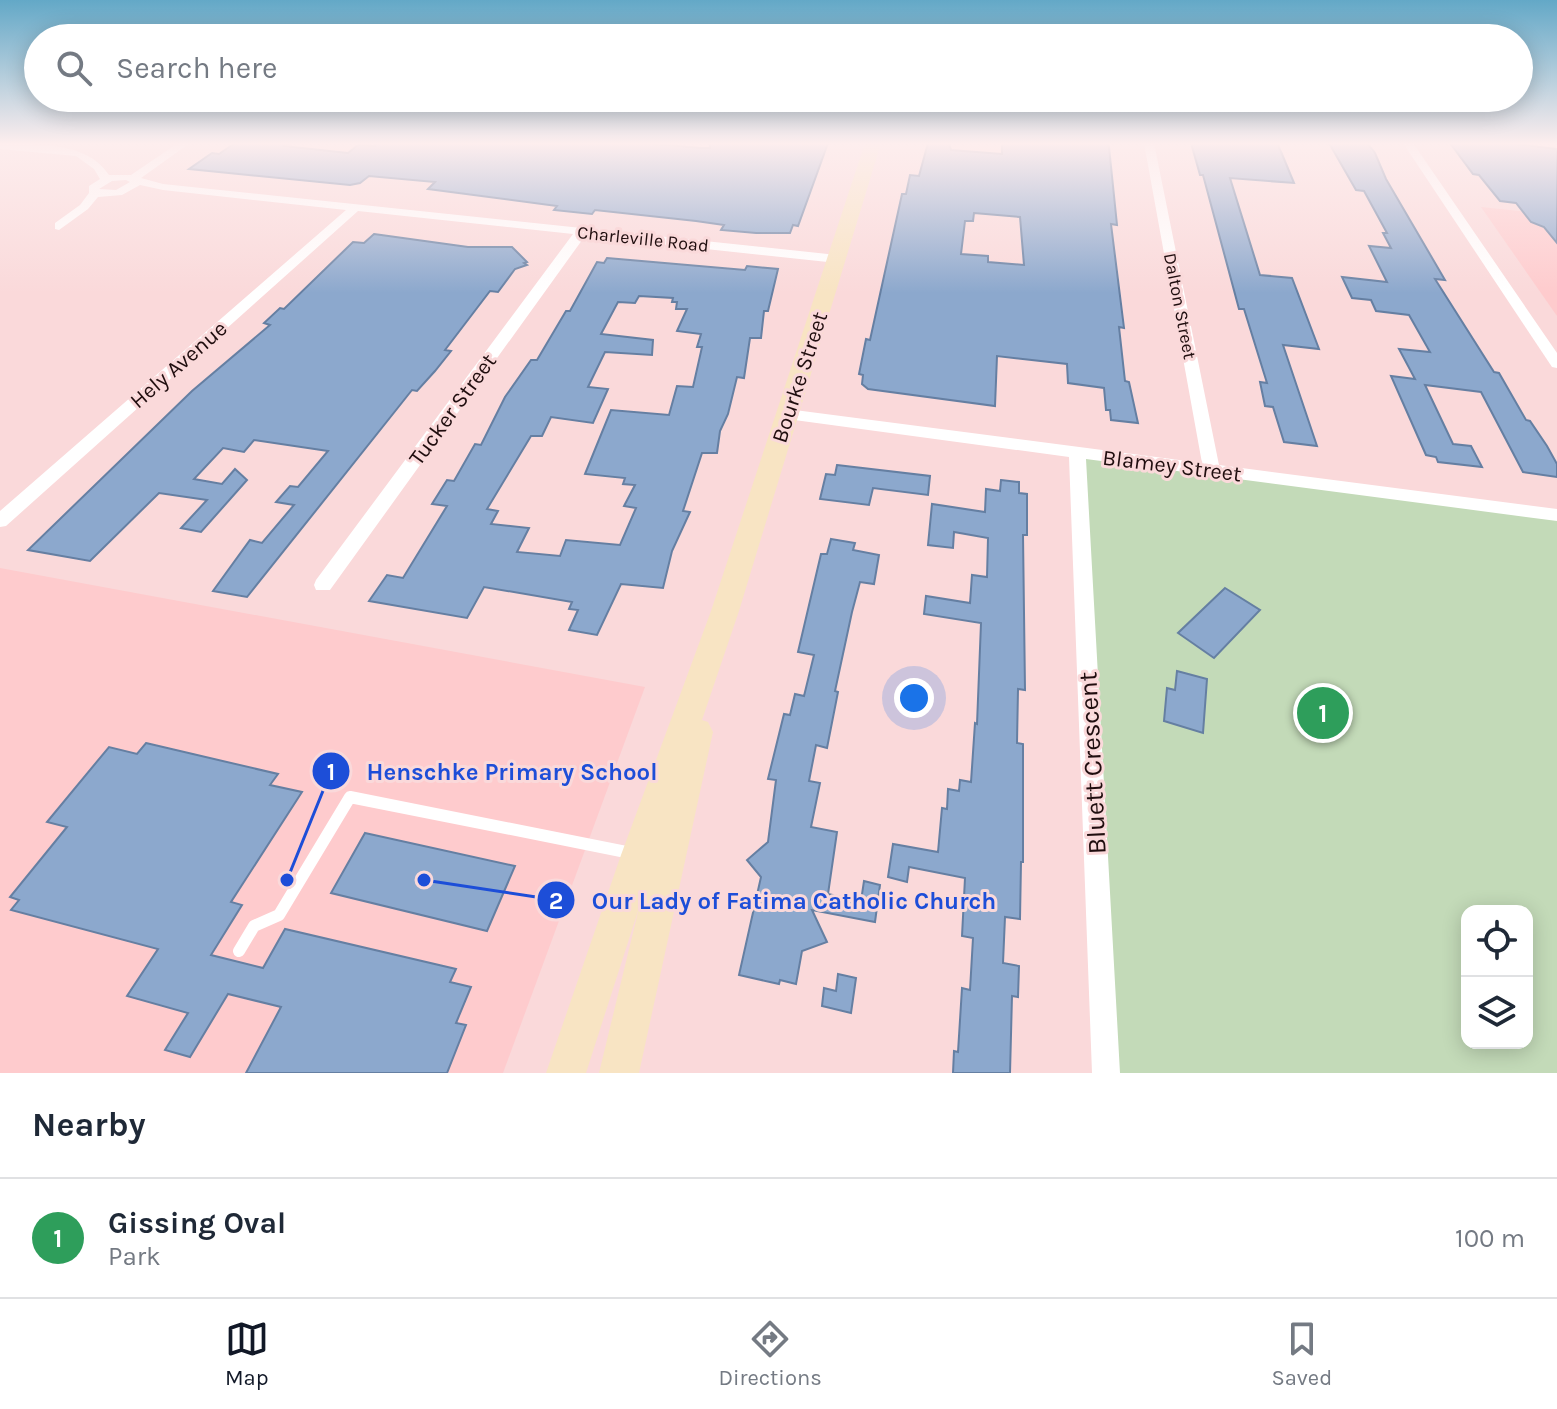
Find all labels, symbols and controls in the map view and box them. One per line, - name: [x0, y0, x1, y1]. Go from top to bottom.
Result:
- search box: [24, 24, 1533, 112]
- icon: search: [52, 46, 96, 90]
- text: Search here: [116, 50, 277, 86]
- street label: Charleville Road: [576, 221, 710, 257]
- street label: Dalton Street: [1159, 251, 1201, 361]
- street label: Bourke Street: [767, 308, 833, 446]
- street label: Hely Avenue: [125, 316, 232, 414]
- street label: Tucker Street: [404, 349, 502, 470]
- street label: Blamey Street: [1101, 445, 1243, 487]
- street label: Bluett Crescent: [1072, 671, 1113, 855]
- your location: [894, 678, 934, 718]
- pin: 1: [1297, 683, 1349, 743]
- callout: Henschke Primary School: [311, 747, 674, 795]
- text: 1: [327, 758, 335, 786]
- text: Henschke Primary School: [367, 758, 657, 786]
- callout: Our Lady of Fatima Catholic Church: [536, 876, 1012, 924]
- text: 2: [549, 887, 563, 915]
- text: Our Lady of Fatima Catholic Church: [592, 887, 996, 915]
- map controls: [1461, 905, 1533, 1049]
- button: locate: [1461, 905, 1533, 977]
- button: layers: [1461, 977, 1533, 1049]
- text: Nearby: [32, 1105, 146, 1145]
- text: Gissing Oval: [108, 1205, 286, 1241]
- text: 1: [53, 1223, 63, 1254]
- text: 100 m: [1455, 1223, 1525, 1254]
- text: Park: [108, 1241, 161, 1272]
- tab: Map: [225, 1317, 269, 1391]
- tab: Directions: [718, 1317, 822, 1391]
- tab: Saved: [1271, 1317, 1332, 1391]

